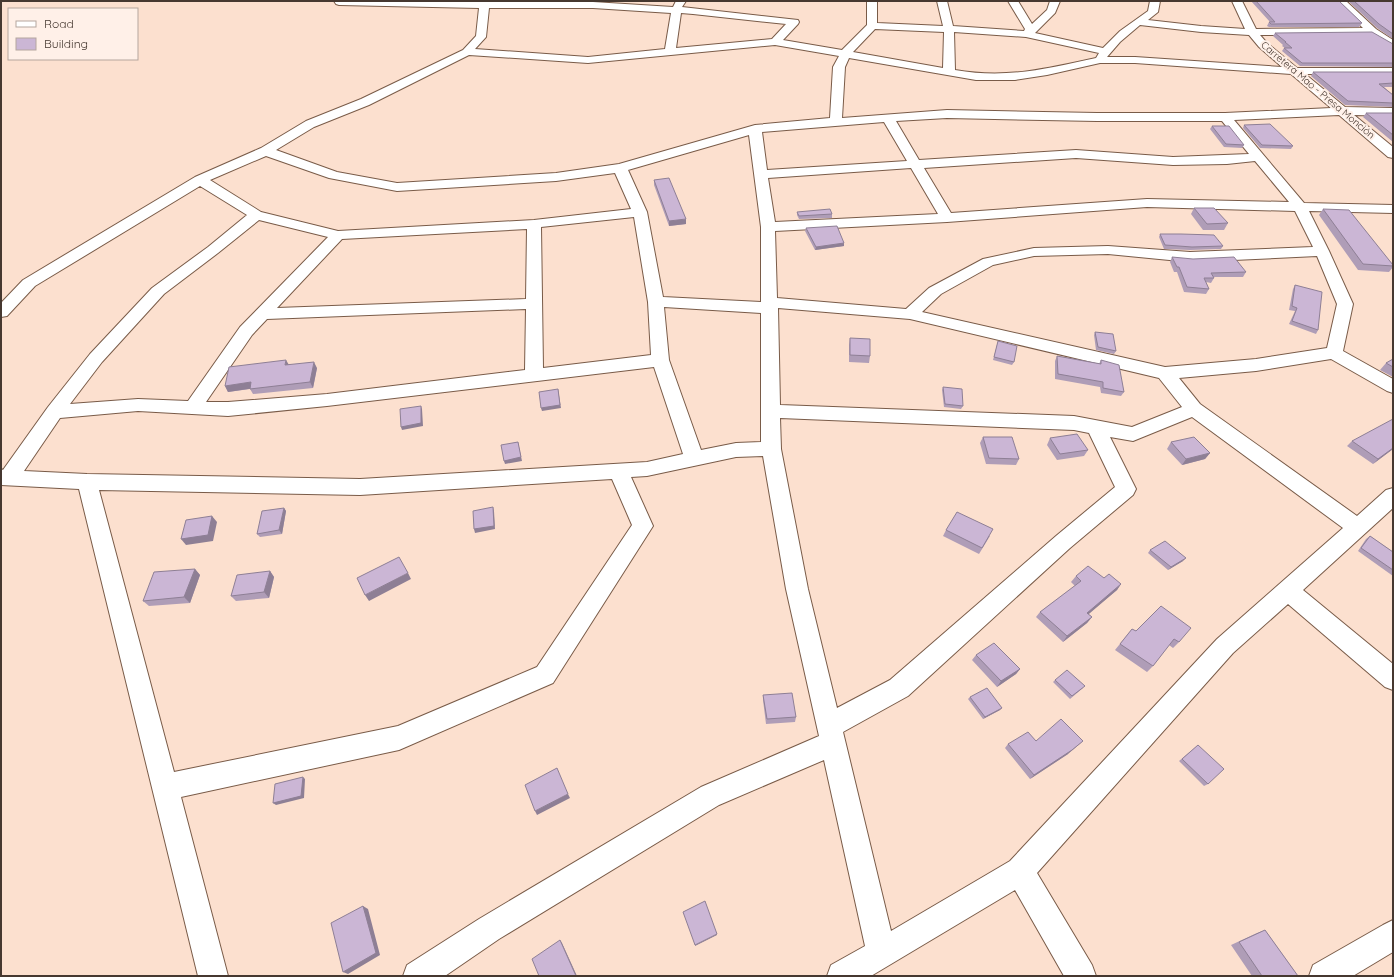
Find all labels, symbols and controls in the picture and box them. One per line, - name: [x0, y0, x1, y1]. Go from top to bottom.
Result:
- legend: [8, 8, 138, 60]
- text: Road: [44, 16, 74, 31]
- text: Building: [44, 36, 88, 51]
- street label: Carretera Mao - Presa Monción: [1258, 38, 1378, 142]

